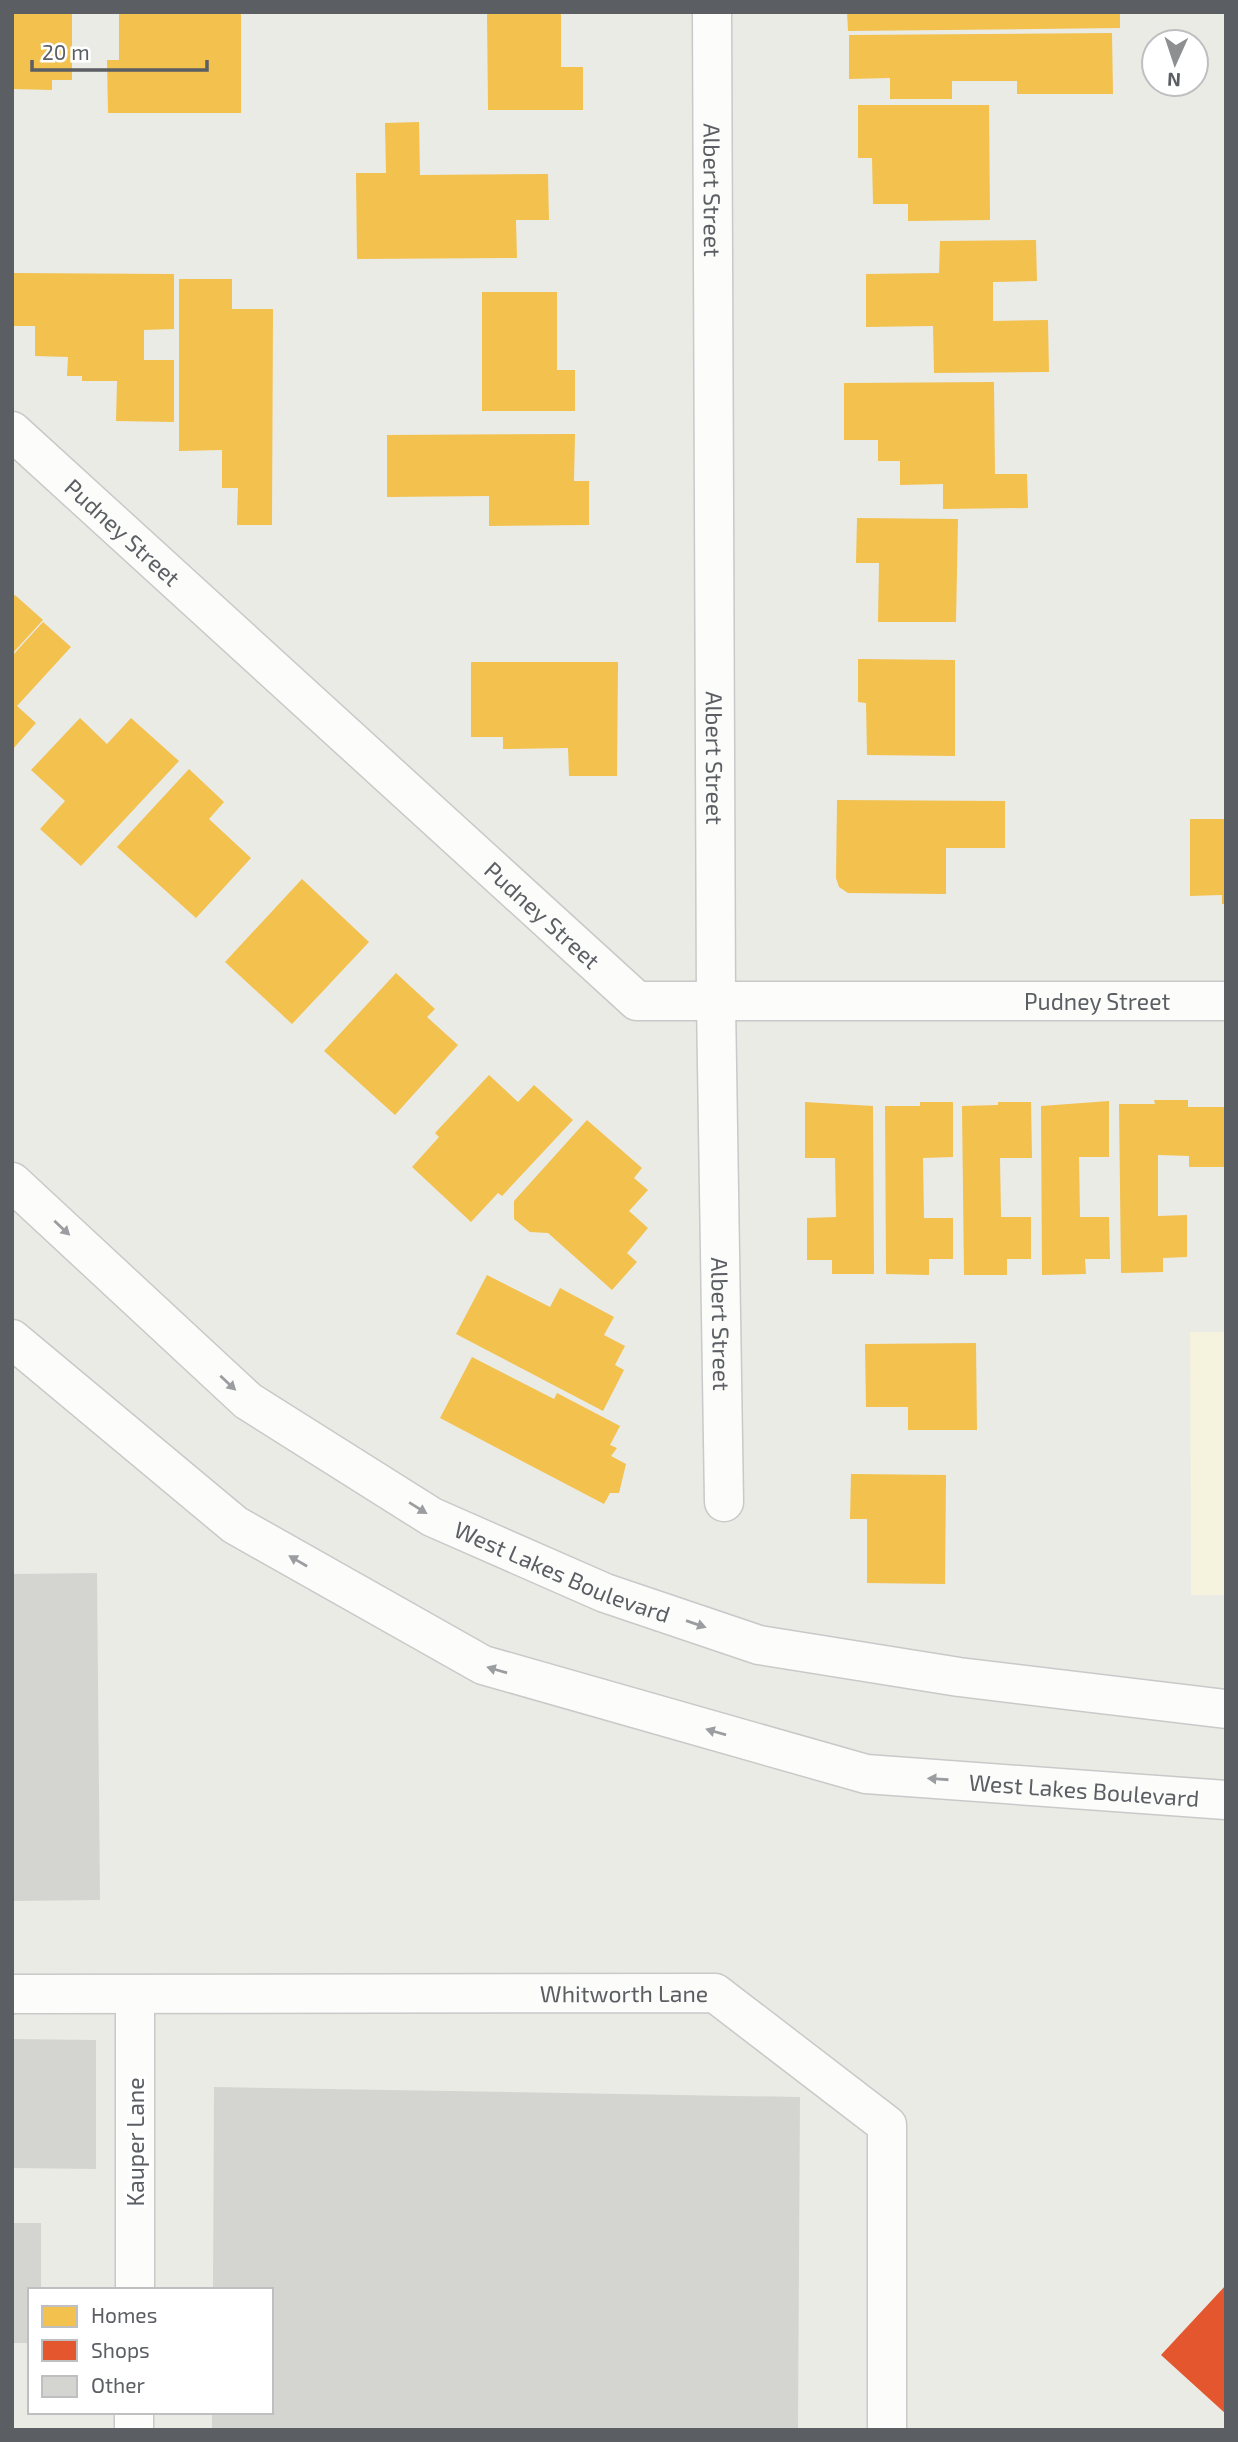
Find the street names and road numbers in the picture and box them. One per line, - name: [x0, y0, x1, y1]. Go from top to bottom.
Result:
- street label: Albert Street: [698, 123, 727, 257]
- street label: Pudney Street: [59, 472, 186, 592]
- street label: Albert Street: [701, 691, 729, 825]
- street label: Pudney Street: [479, 855, 606, 975]
- street label: Pudney Street: [1024, 987, 1171, 1015]
- street label: Albert Street: [706, 1257, 736, 1391]
- street label: West Lakes Boulevard: [450, 1515, 674, 1628]
- street label: West Lakes Boulevard: [968, 1767, 1200, 1812]
- street label: Whitworth Lane: [540, 1979, 708, 2007]
- street label: Kauper Lane: [121, 2077, 149, 2207]

